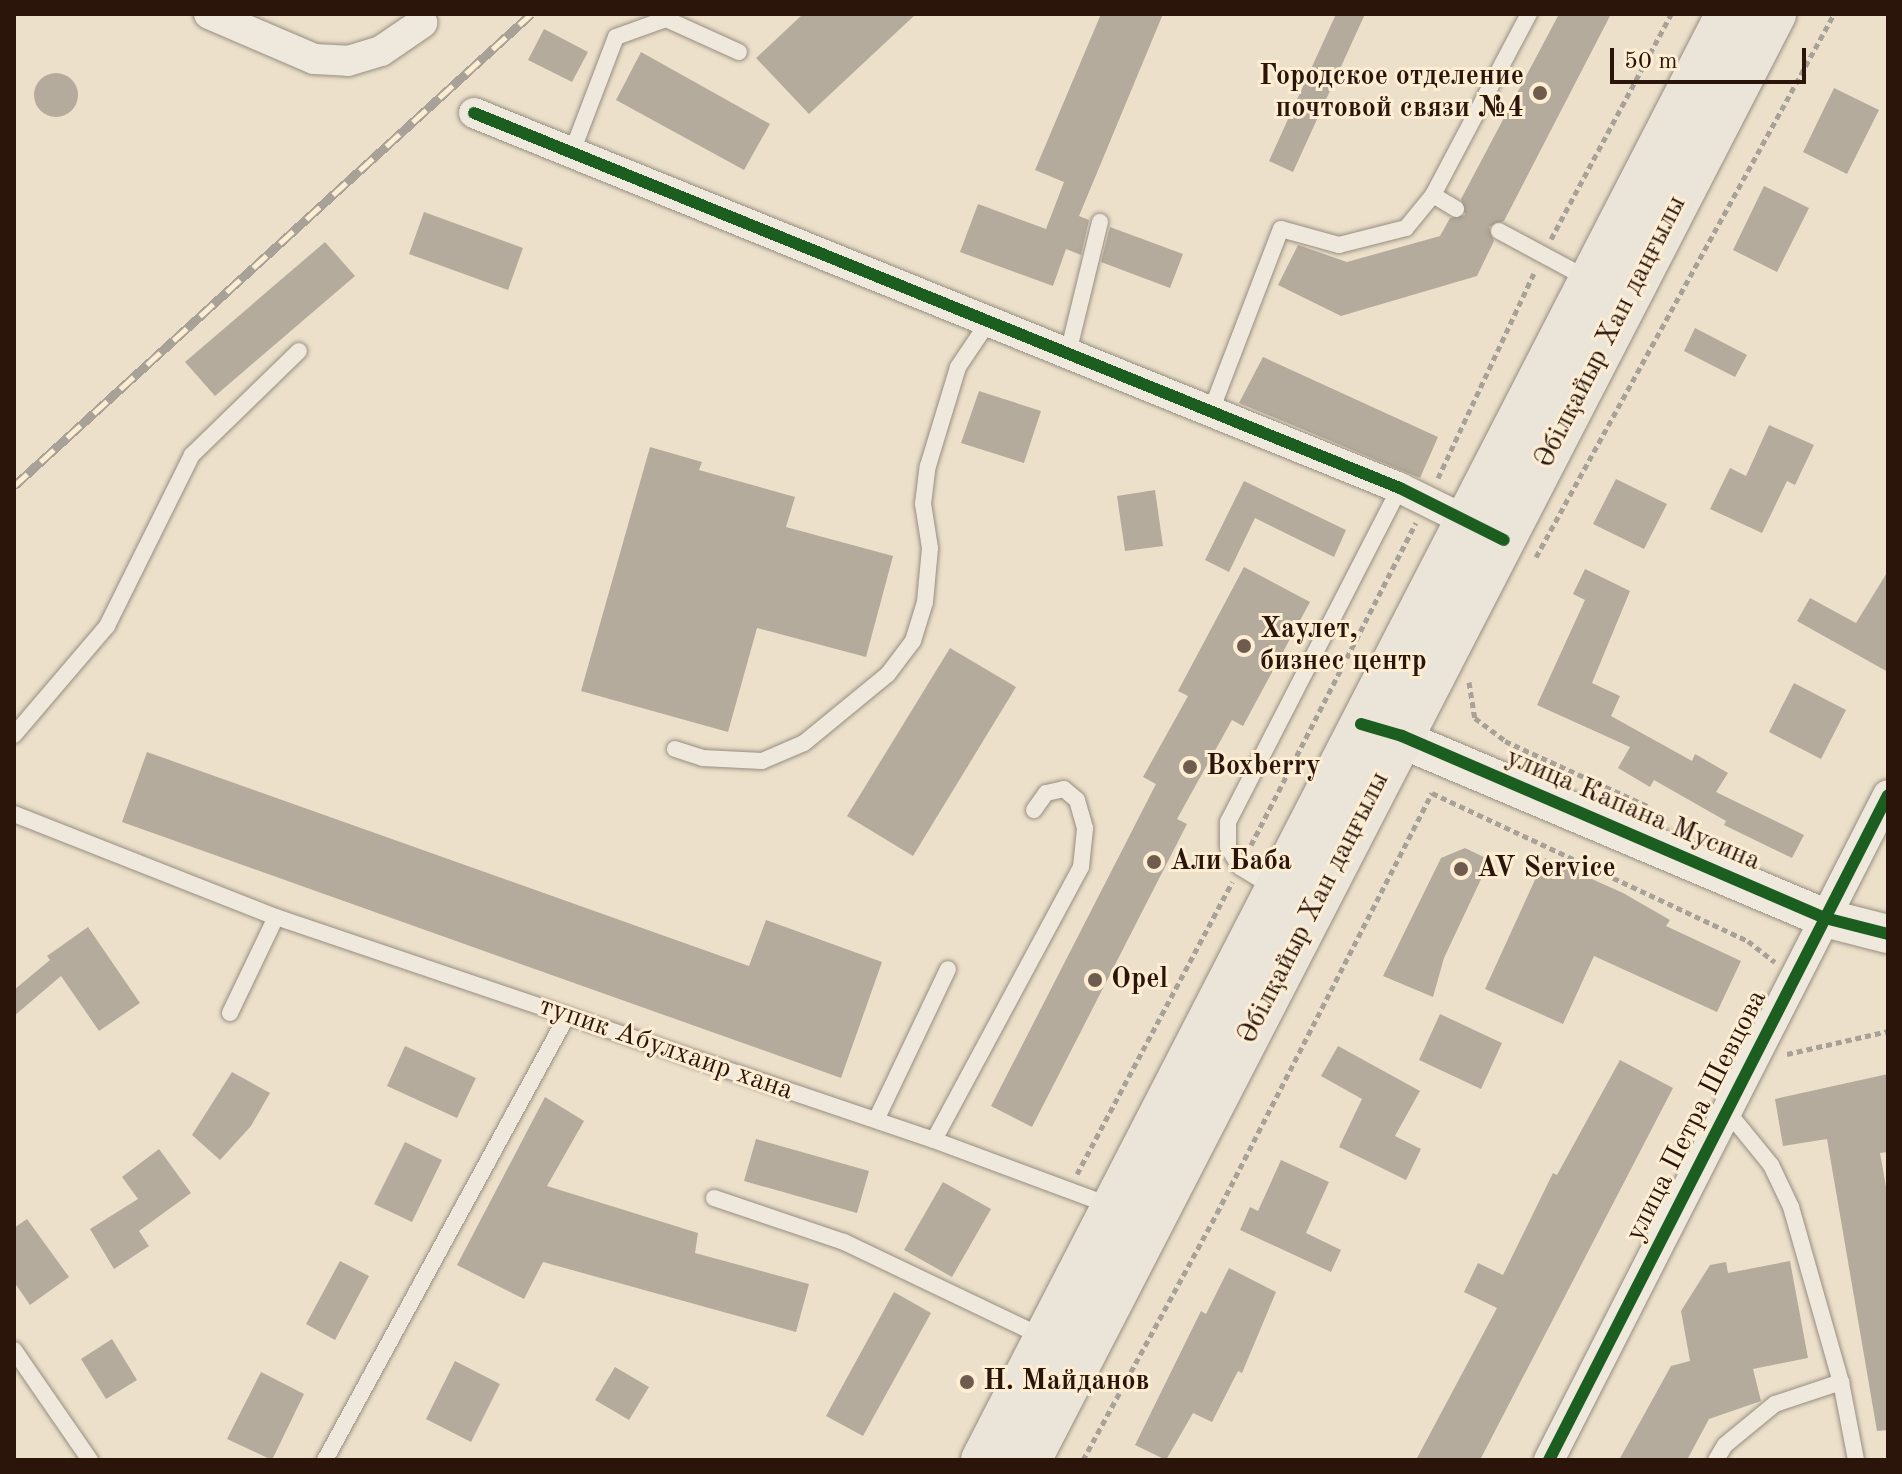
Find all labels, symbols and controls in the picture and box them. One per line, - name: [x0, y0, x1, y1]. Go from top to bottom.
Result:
- scale bar: [1614, 32, 1810, 82]
- text: 50 m: [1624, 50, 1678, 74]
- place label: Городское отделение почтовой связи №4: [1259, 60, 1524, 126]
- marker: Городское отделение почтовой связи №4: [1531, 84, 1549, 102]
- street label: Әбілқайыр Хан даңғылы: [1528, 190, 1694, 474]
- place label: Хаулет, бизнес центр: [1260, 613, 1427, 679]
- marker: Хаулет, бизнес центр: [1235, 637, 1253, 655]
- street label: улица Капана Мусина: [1501, 741, 1765, 879]
- place label: Boxberry: [1206, 750, 1321, 784]
- marker: Boxberry: [1181, 758, 1199, 776]
- street label: Әбілқайыр Хан даңғылы: [1231, 766, 1397, 1050]
- place label: Али Баба: [1170, 845, 1292, 879]
- place label: AV Service: [1477, 852, 1616, 886]
- marker: Али Баба: [1145, 853, 1163, 871]
- marker: AV Service: [1452, 860, 1470, 878]
- place label: Opel: [1111, 963, 1168, 997]
- marker: Opel: [1086, 971, 1104, 989]
- street label: улица Петра Шевцова: [1619, 985, 1775, 1247]
- street label: тупик Абулхаир хана: [535, 990, 797, 1108]
- place label: Н. Майданов: [983, 1365, 1150, 1399]
- marker: Н. Майданов: [958, 1373, 976, 1391]

